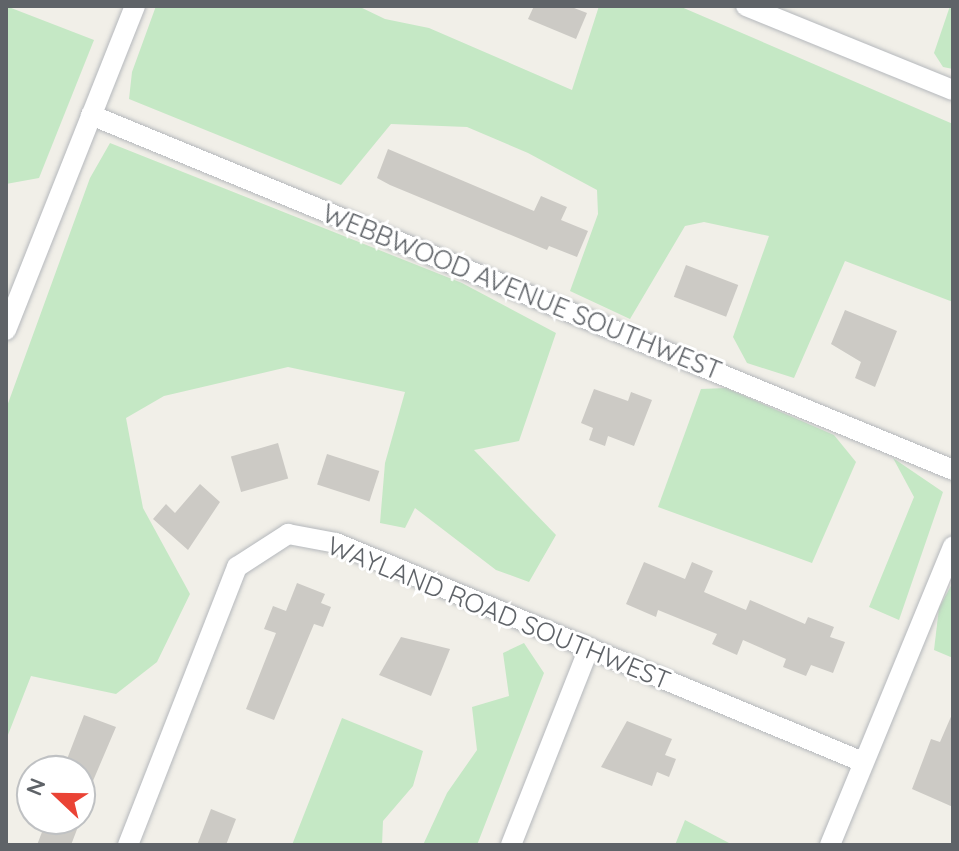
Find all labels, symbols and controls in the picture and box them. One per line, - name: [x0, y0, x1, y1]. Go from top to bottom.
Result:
- street label: WEBBWOOD AVENUE SOUTHWEST: [318, 197, 726, 387]
- street label: WAYLAND ROAD SOUTHWEST: [323, 530, 675, 696]
- north arrow: [16, 755, 96, 835]
- text: N: [20, 774, 52, 800]

